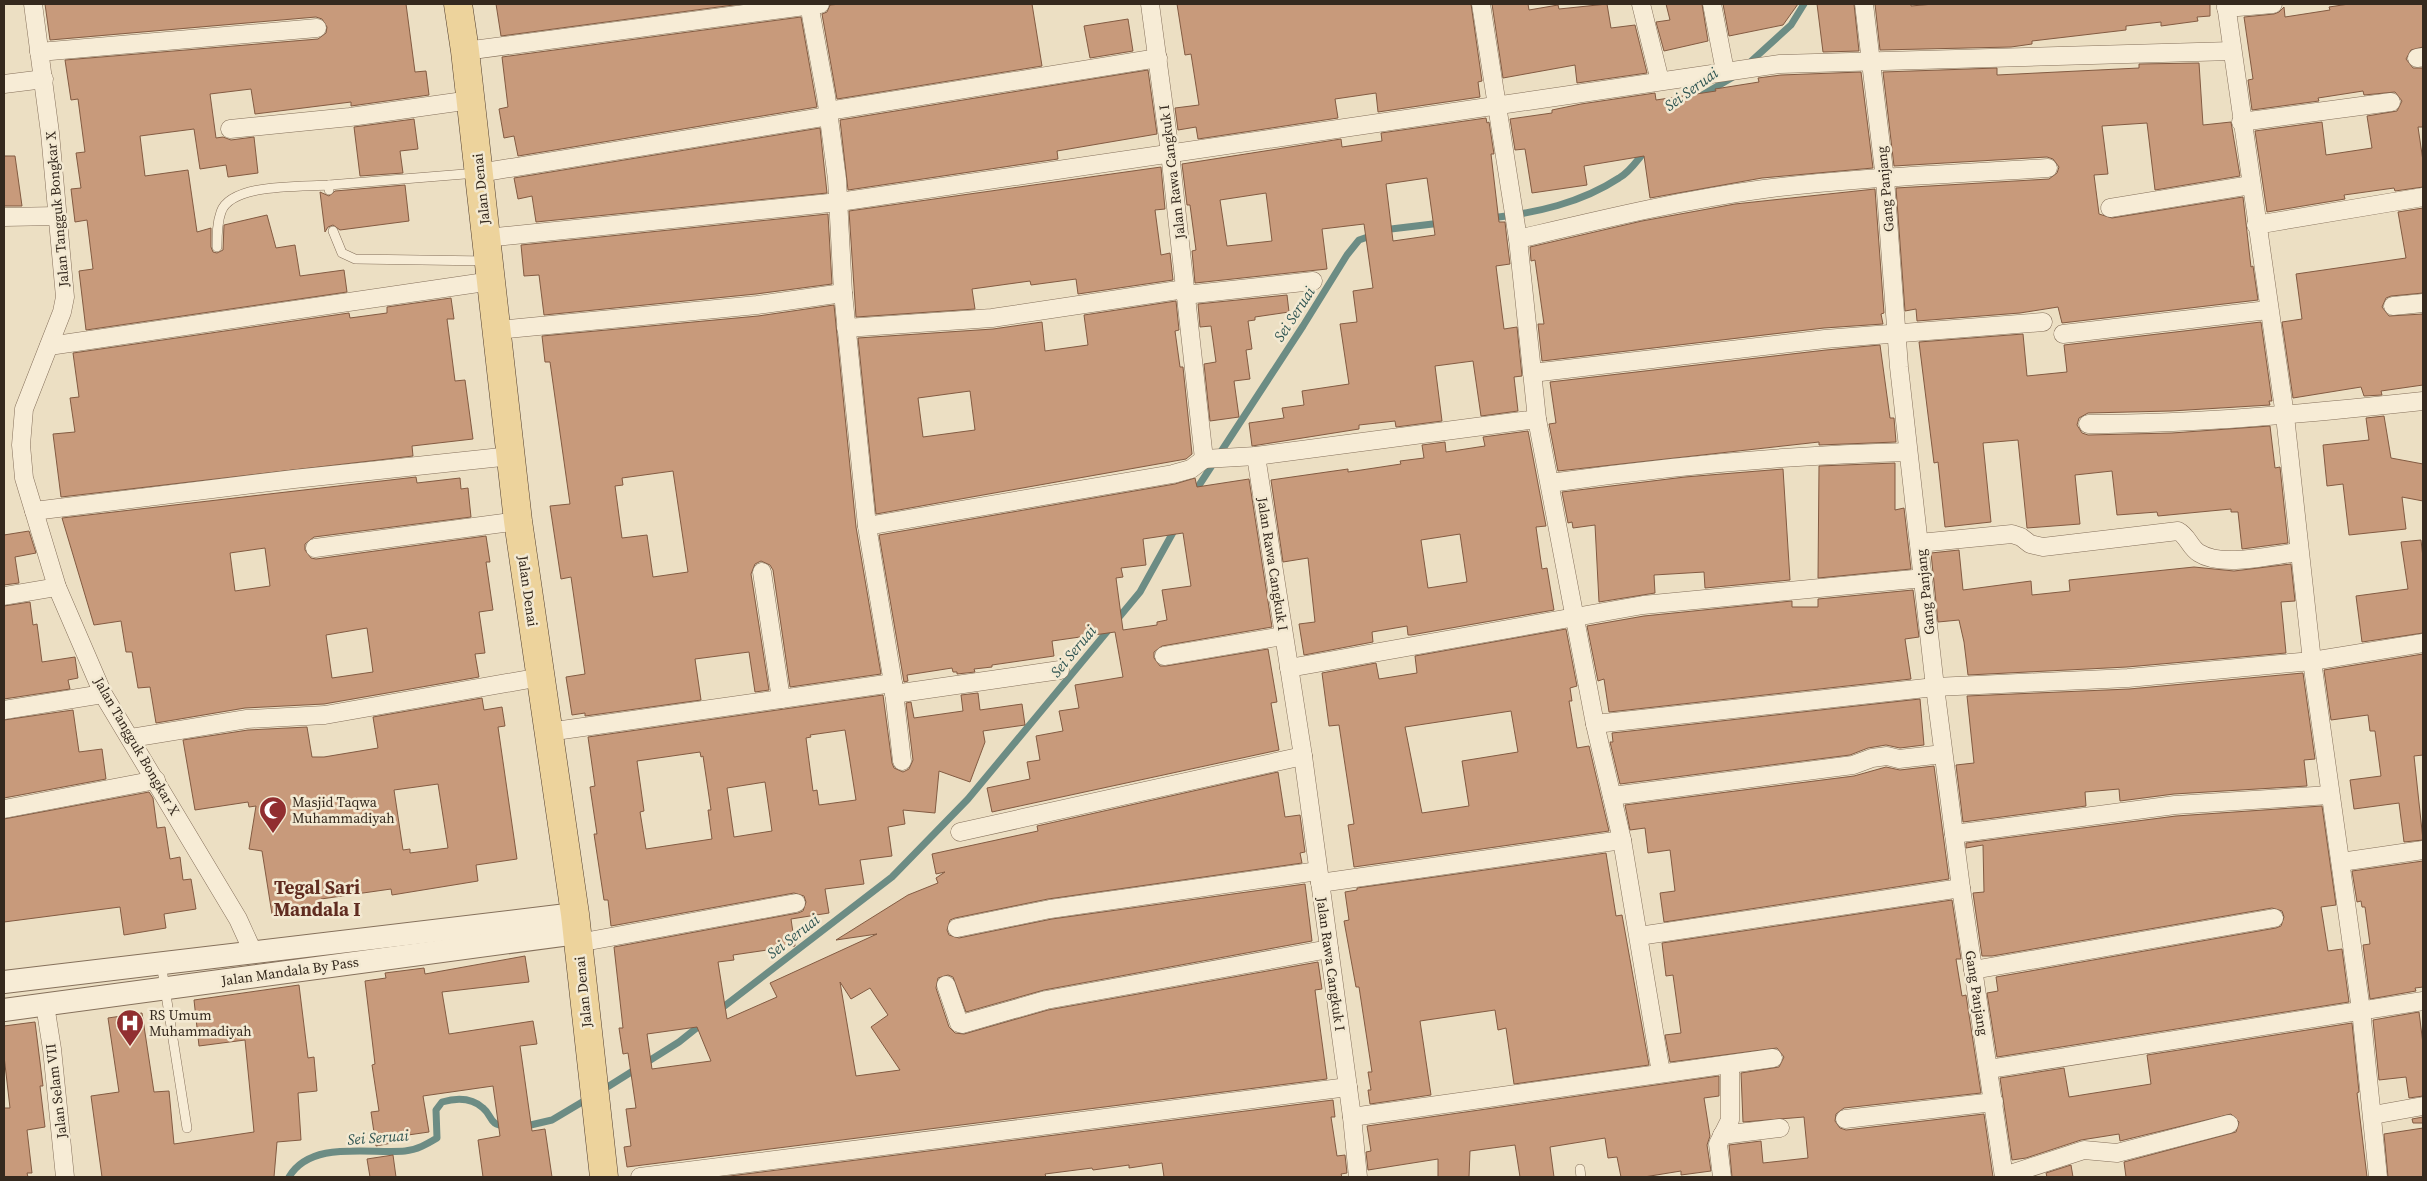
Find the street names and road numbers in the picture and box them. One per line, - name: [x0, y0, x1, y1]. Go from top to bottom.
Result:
- street label: Jalan Rawa Cangkuk I: [1154, 104, 1190, 241]
- street label: Jalan Tangguk Bongkar X: [40, 130, 74, 289]
- street label: Gang Panjang: [1871, 145, 1899, 233]
- street label: Jalan Denai: [467, 152, 495, 227]
- street label: Jalan Rawa Cangkuk I: [1252, 495, 1293, 632]
- street label: Gang Panjang: [1911, 548, 1939, 636]
- street label: Jalan Denai: [513, 553, 543, 628]
- street label: Jalan Tangguk Bongkar X: [89, 672, 185, 819]
- street label: Jalan Rawa Cangkuk I: [1312, 895, 1350, 1032]
- street label: Gang Panjang: [1960, 949, 1994, 1037]
- street label: Jalan Mandala By Pass: [219, 951, 360, 991]
- street label: Jalan Denai: [569, 955, 597, 1030]
- street label: Jalan Selam VII: [40, 1042, 72, 1141]

